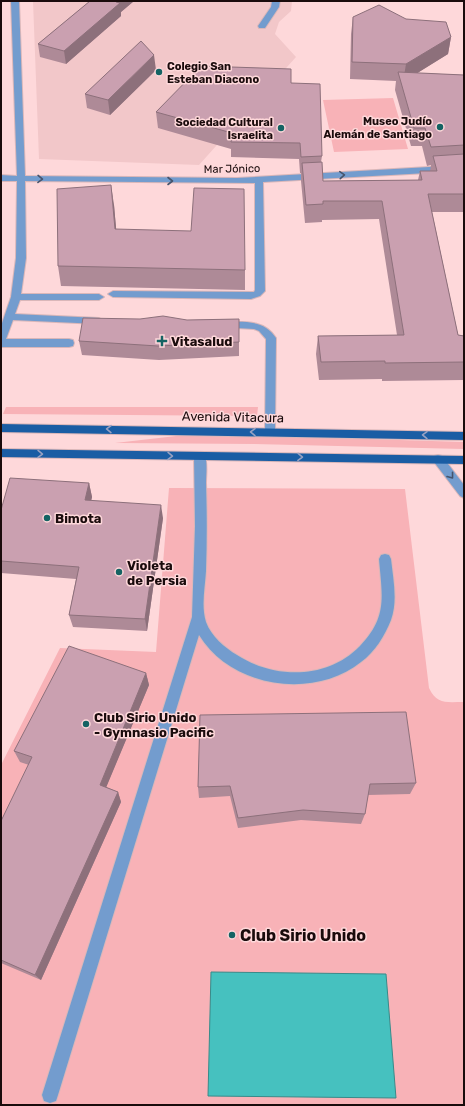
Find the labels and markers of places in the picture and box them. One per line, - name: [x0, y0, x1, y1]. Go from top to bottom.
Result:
- place label: Colegio San Esteban Diacono: [167, 60, 259, 86]
- marker: Colegio San Esteban Diacono: [154, 67, 164, 77]
- place label: Museo Judío Alemán de Santiago: [323, 115, 432, 141]
- place label: Sociedad Cultural Israelita: [175, 116, 273, 142]
- marker: Museo Judío Alemán de Santiago: [435, 122, 445, 132]
- marker: Sociedad Cultural Israelita: [276, 123, 286, 133]
- place label: Vitasalud: [171, 334, 232, 349]
- marker: Vitasalud: [156, 335, 168, 347]
- place label: Bimota: [55, 511, 101, 526]
- marker: Bimota: [42, 513, 52, 523]
- place label: Violeta de Persia: [127, 558, 187, 588]
- marker: Violeta de Persia: [114, 567, 124, 577]
- place label: Club Sirio Unido - Gymnasio Pacific: [94, 710, 214, 740]
- marker: Club Sirio Unido - Gymnasio Pacific: [81, 719, 91, 729]
- place label: Club Sirio Unido: [240, 926, 366, 945]
- marker: Club Sirio Unido: [227, 930, 237, 940]

